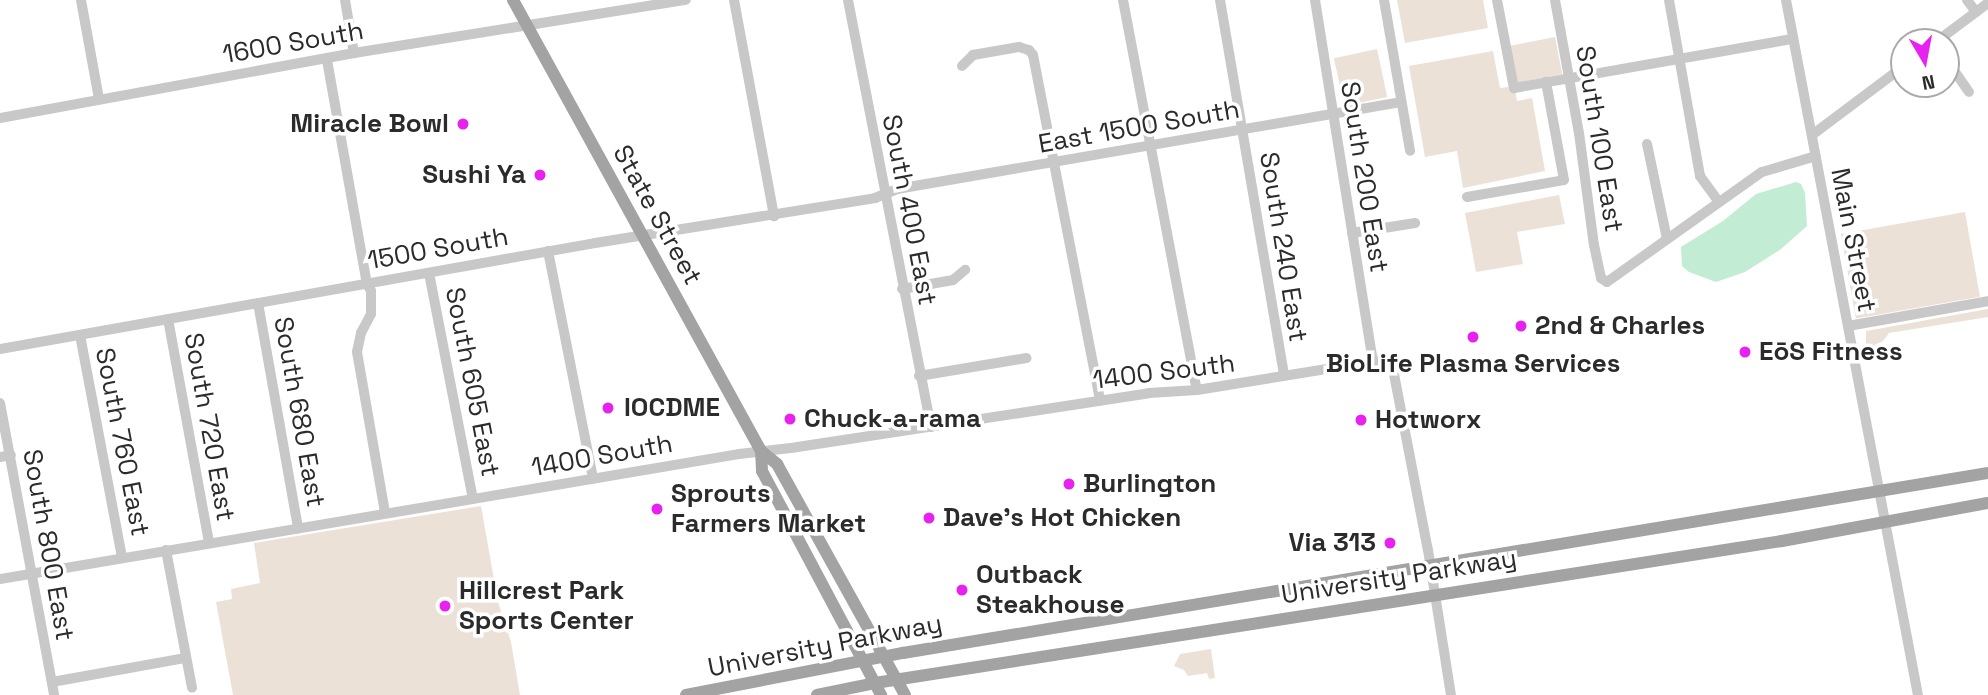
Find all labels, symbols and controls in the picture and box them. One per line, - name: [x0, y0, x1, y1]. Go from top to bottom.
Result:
- street label: 1600 South: [220, 15, 366, 71]
- north arrow: [1890, 28, 1960, 98]
- street label: South 100 East: [1569, 44, 1629, 234]
- text: N: [1920, 69, 1937, 96]
- street label: South 200 East: [1333, 79, 1395, 275]
- street label: East 1500 South: [1036, 94, 1242, 160]
- place label: Miracle Bowl: [290, 108, 449, 140]
- street label: South 400 East: [875, 112, 943, 308]
- marker: Miracle Bowl: [455, 116, 471, 132]
- street label: State Street: [606, 140, 708, 290]
- street label: South 240 East: [1253, 150, 1313, 344]
- place label: Sushi Ya: [422, 159, 526, 191]
- street label: Main Street: [1824, 165, 1882, 315]
- marker: Sushi Ya: [532, 167, 548, 183]
- street label: 1500 South: [365, 221, 511, 277]
- street label: South 605 East: [438, 285, 506, 479]
- place label: 2nd & Charles: [1535, 310, 1705, 342]
- street label: South 680 East: [267, 314, 331, 510]
- marker: 2nd & Charles: [1513, 318, 1529, 334]
- marker: BioLife Plasma Services: [1465, 329, 1481, 345]
- street label: South 720 East: [177, 330, 241, 524]
- place label: EōS Fitness: [1759, 336, 1903, 368]
- marker: EōS Fitness: [1737, 344, 1753, 360]
- street label: South 760 East: [88, 345, 156, 539]
- street label: 1400 South: [1091, 348, 1237, 396]
- place label: BioLife Plasma Services: [1326, 348, 1620, 380]
- place label: IOCDME: [624, 392, 720, 424]
- marker: IOCDME: [598, 398, 618, 418]
- place label: Chuck-a-rama: [804, 403, 981, 435]
- place label: Hotworx: [1375, 404, 1481, 436]
- marker: Chuck-a-rama: [782, 411, 798, 427]
- marker: Hotworx: [1353, 412, 1369, 428]
- street label: 1400 South: [529, 428, 675, 484]
- street label: South 800 East: [16, 447, 80, 643]
- place label: Burlington: [1083, 468, 1216, 500]
- marker: Burlington: [1061, 476, 1077, 492]
- place label: Sprouts Farmers Market: [671, 478, 866, 540]
- marker: Sprouts Farmers Market: [649, 501, 665, 517]
- place label: Dave's Hot Chicken: [943, 502, 1181, 534]
- marker: Dave's Hot Chicken: [921, 510, 937, 526]
- place label: Via 313: [1288, 527, 1376, 559]
- marker: Via 313: [1382, 535, 1398, 551]
- street label: University Parkway: [1279, 543, 1519, 611]
- place label: Outback Steakhouse: [976, 559, 1124, 620]
- place label: Hillcrest Park Sports Center: [459, 575, 634, 636]
- marker: Outback Steakhouse: [954, 582, 970, 598]
- marker: Hillcrest Park Sports Center: [437, 598, 453, 614]
- street label: University Parkway: [705, 608, 945, 684]

